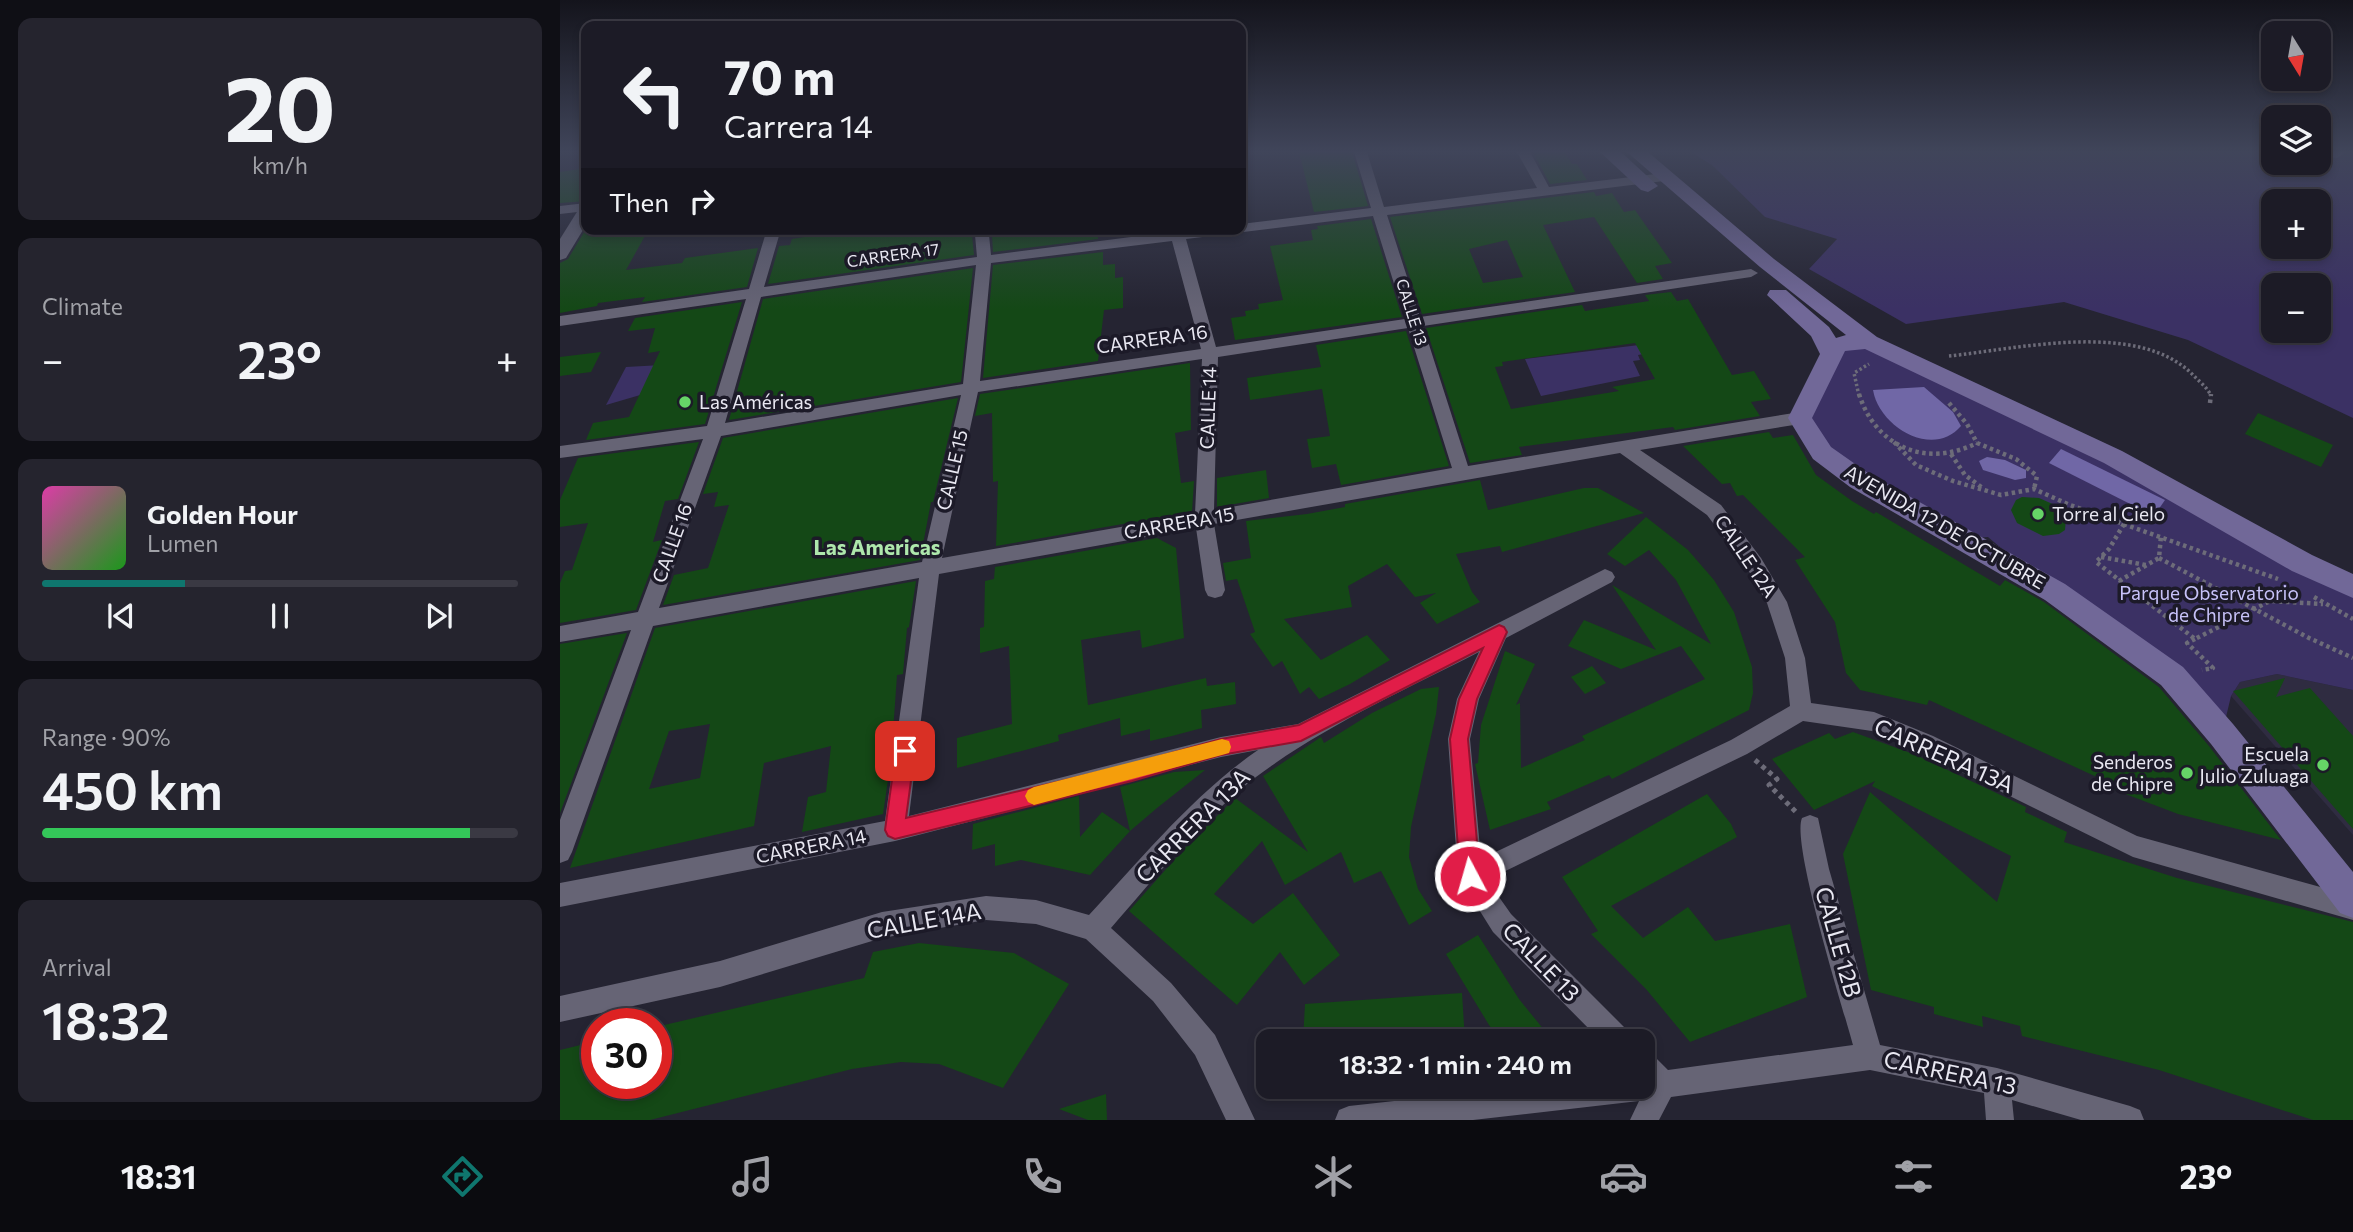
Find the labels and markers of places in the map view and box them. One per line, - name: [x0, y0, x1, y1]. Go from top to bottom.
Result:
- place label: Las Américas: [699, 390, 812, 413]
- marker: Las Américas: [677, 394, 693, 410]
- place label: Torre al Cielo: [2052, 502, 2165, 525]
- marker: Torre al Cielo: [2030, 506, 2046, 522]
- pin: [875, 721, 935, 781]
- place label: Escuela Julio Zuluaga: [2199, 742, 2309, 787]
- place label: Senderos de Chipre: [2091, 750, 2173, 795]
- marker: Escuela Julio Zuluaga: [2315, 757, 2331, 773]
- marker: Senderos de Chipre: [2179, 765, 2195, 781]

